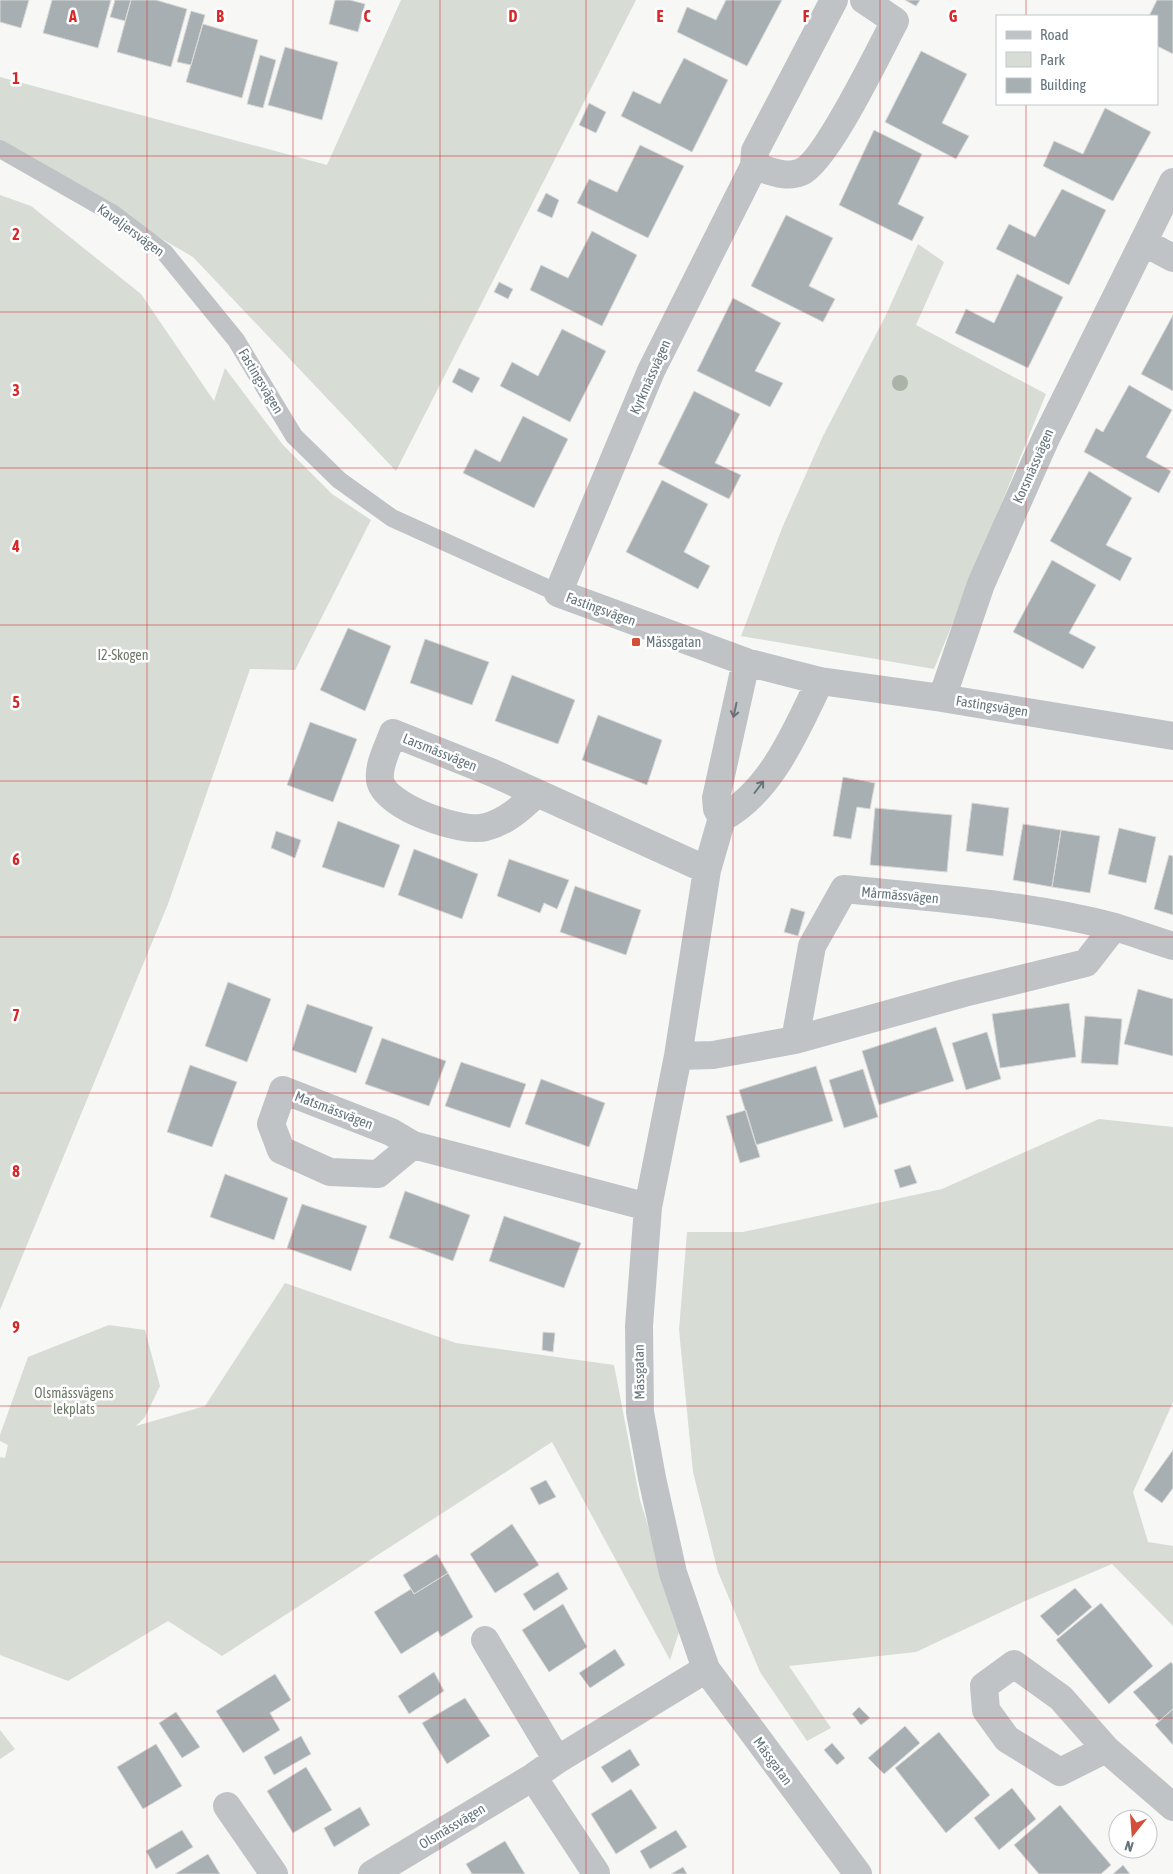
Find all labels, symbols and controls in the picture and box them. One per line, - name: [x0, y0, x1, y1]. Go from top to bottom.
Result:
- text: A: [68, 7, 77, 25]
- text: B: [216, 7, 224, 25]
- text: C: [363, 7, 371, 25]
- text: D: [509, 7, 518, 25]
- text: E: [657, 7, 664, 25]
- text: F: [803, 7, 810, 25]
- text: G: [949, 7, 958, 25]
- legend: [996, 15, 1158, 105]
- text: Road: [1040, 26, 1069, 43]
- text: Park: [1040, 51, 1065, 68]
- text: 1: [12, 69, 20, 87]
- text: Building: [1040, 76, 1086, 93]
- street label: Kavaljersvägen: [94, 200, 168, 260]
- text: 2: [12, 225, 20, 243]
- street label: Kyrkmässvägen: [626, 337, 674, 417]
- street label: Fastingsvägen: [235, 346, 287, 416]
- text: 3: [12, 381, 20, 399]
- street label: Korsmässvägen: [1009, 426, 1057, 506]
- text: 4: [11, 537, 20, 555]
- street label: Fastingsvägen: [564, 589, 638, 629]
- place label: Mässgatan: [646, 634, 701, 650]
- marker: Mässgatan: [630, 636, 642, 648]
- park label: I2-Skogen: [98, 647, 148, 663]
- street label: Fastingsvägen: [955, 692, 1029, 720]
- text: 5: [12, 693, 20, 711]
- one-way arrow: [730, 701, 739, 717]
- street label: Larsmässvägen: [401, 730, 479, 774]
- one-way arrow: [753, 781, 764, 794]
- text: 6: [12, 850, 20, 868]
- street label: Mårmässvägen: [861, 884, 939, 906]
- text: 7: [12, 1006, 20, 1024]
- street label: Matsmässvägen: [293, 1088, 375, 1132]
- text: 8: [12, 1162, 20, 1180]
- text: 9: [12, 1318, 20, 1336]
- street label: Mässgatan: [631, 1344, 647, 1400]
- park label: Olsmässvägens lekplats: [34, 1385, 114, 1417]
- street label: Mässgatan: [750, 1734, 796, 1788]
- street label: Olsmässvägen: [416, 1800, 488, 1852]
- north arrow: [1108, 1809, 1158, 1859]
- text: N: [1123, 1838, 1135, 1855]

